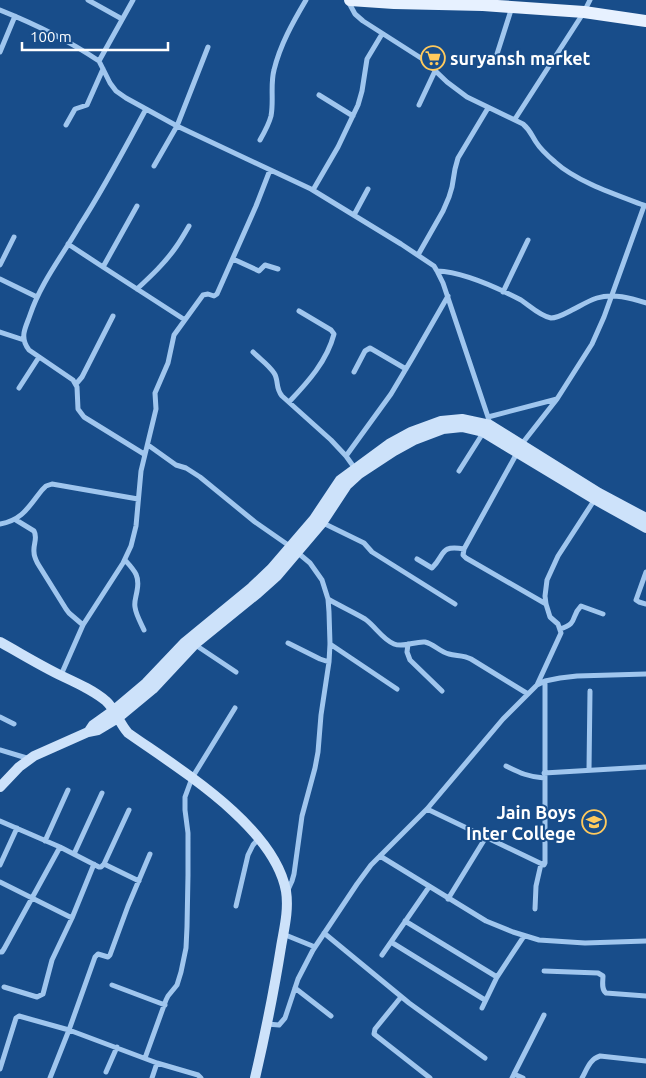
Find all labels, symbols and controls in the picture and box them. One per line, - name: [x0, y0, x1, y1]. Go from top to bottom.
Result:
- scale bar: [22, 20, 169, 52]
- text: 100 m: [30, 28, 72, 45]
- supermarket icon: suryansh market: [420, 45, 446, 71]
- place label: suryansh market: [450, 48, 591, 68]
- place label: Jain Boys Inter College: [466, 802, 576, 843]
- school or university icon: Jain Boys Inter College: [581, 809, 607, 835]

